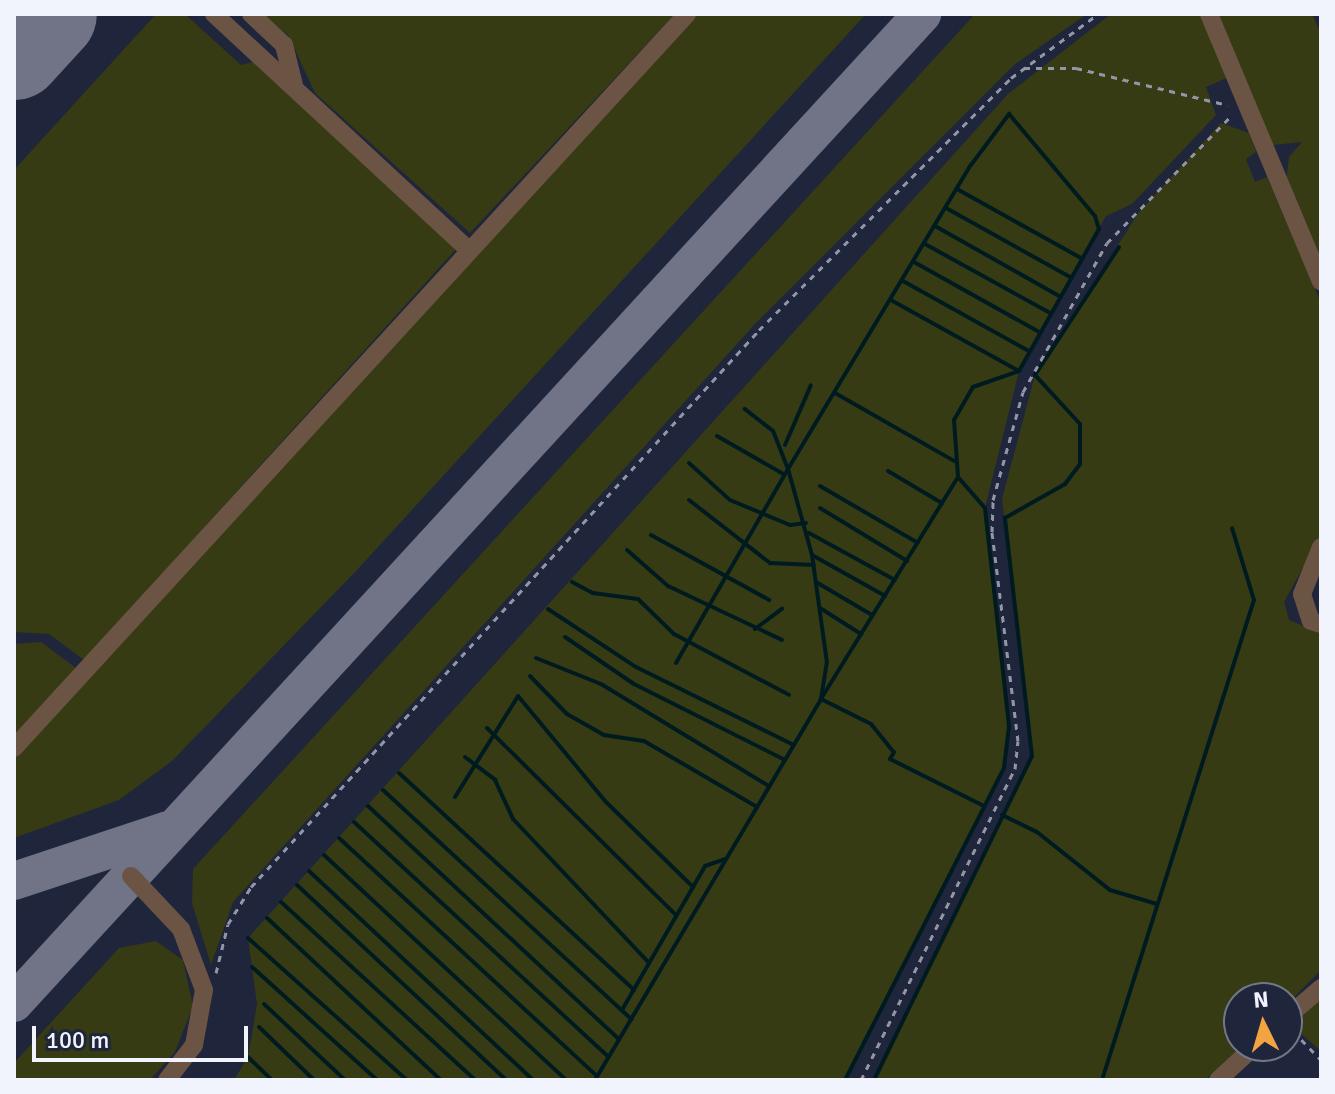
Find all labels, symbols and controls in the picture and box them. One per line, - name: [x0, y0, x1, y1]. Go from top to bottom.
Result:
- north arrow: [1223, 982, 1303, 1062]
- text: N: [1252, 985, 1270, 1014]
- scale bar: [36, 1010, 252, 1060]
- text: 100 m: [46, 1025, 109, 1055]

